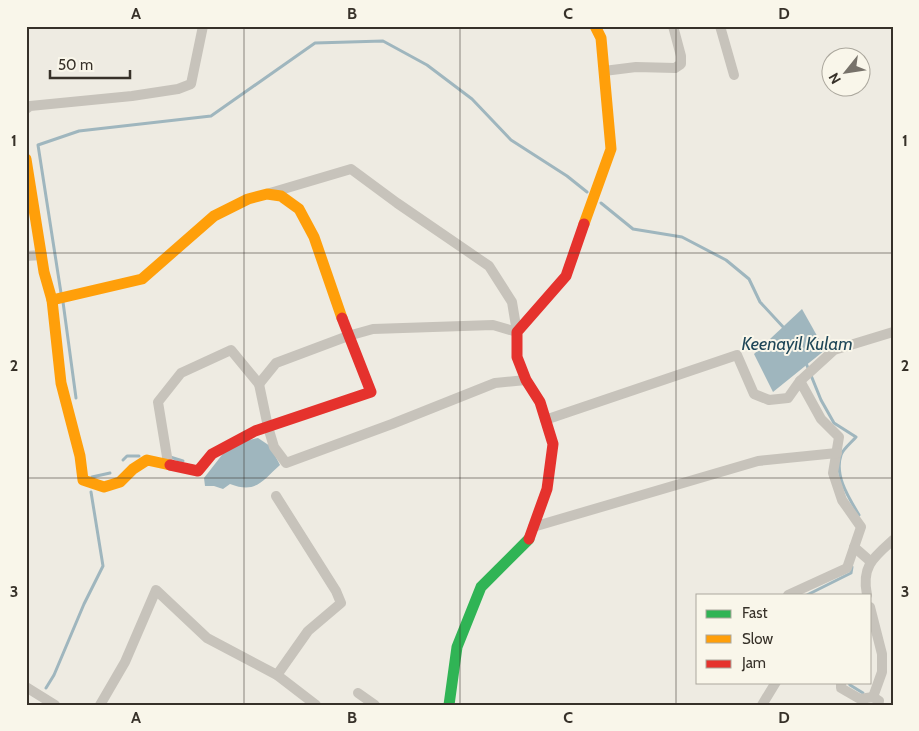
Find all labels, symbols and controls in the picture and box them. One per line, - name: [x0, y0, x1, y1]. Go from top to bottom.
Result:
- text: A: [131, 4, 141, 23]
- text: B: [347, 4, 357, 23]
- text: C: [563, 4, 573, 23]
- text: D: [778, 4, 790, 23]
- scale bar: [50, 48, 130, 80]
- north arrow: [822, 48, 872, 98]
- text: 50 m: [58, 56, 93, 74]
- text: N: [824, 70, 845, 87]
- text: 1: [11, 131, 17, 150]
- text: 1: [902, 131, 908, 150]
- water label: Keenayil Kulam: [741, 333, 853, 355]
- text: 2: [10, 356, 18, 375]
- text: 2: [901, 356, 909, 375]
- text: 3: [10, 582, 18, 601]
- text: 3: [901, 582, 909, 601]
- legend: [696, 594, 872, 684]
- text: Fast: [742, 604, 767, 622]
- text: Slow: [742, 630, 773, 648]
- text: Jam: [741, 654, 766, 672]
- text: A: [131, 708, 141, 727]
- text: B: [347, 708, 357, 727]
- text: C: [563, 708, 573, 727]
- text: D: [778, 708, 790, 727]

